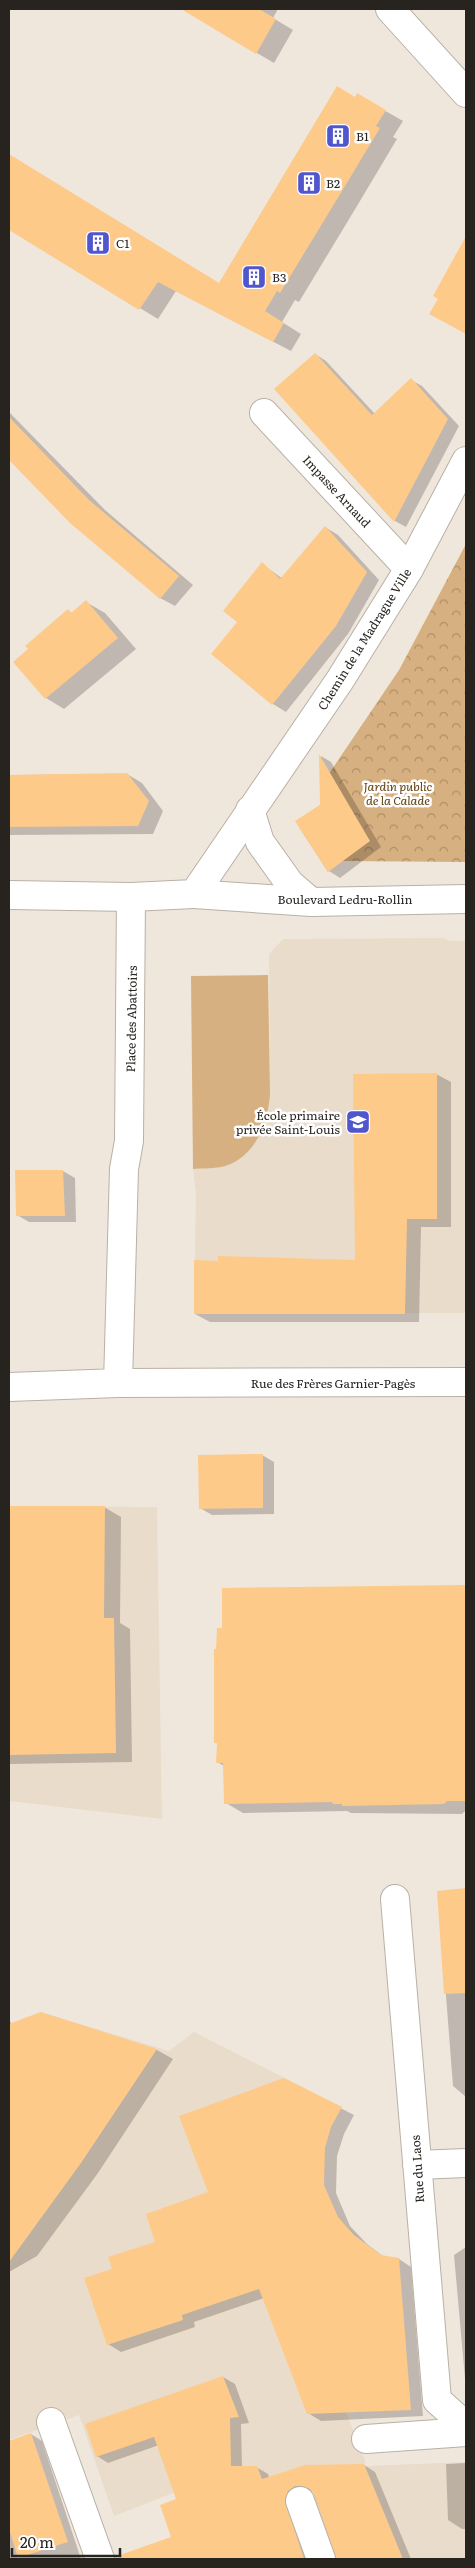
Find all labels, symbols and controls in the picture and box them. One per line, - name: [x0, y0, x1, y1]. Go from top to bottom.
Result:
- building icon: B1: [325, 123, 351, 149]
- place label: B1: [356, 127, 369, 145]
- building icon: B2: [296, 170, 322, 196]
- place label: B2: [326, 174, 340, 192]
- building icon: C1: [85, 230, 111, 256]
- place label: C1: [116, 234, 129, 252]
- building icon: B3: [241, 264, 267, 290]
- place label: B3: [272, 268, 286, 286]
- street label: Impasse Arnaud: [299, 451, 376, 532]
- street label: Chemin de la Madrague Ville: [313, 565, 415, 713]
- park label: Jardin public de la Calade: [364, 777, 433, 809]
- street label: Boulevard Ledru-Rollin: [278, 890, 412, 908]
- street label: Place des Abattoirs: [121, 965, 141, 1073]
- place label: École primaire privée Saint-Louis: [236, 1106, 341, 1138]
- school or university icon: École primaire privée Saint-Louis: [345, 1109, 371, 1135]
- street label: Rue des Frères Garnier-Pagès: [251, 1374, 416, 1392]
- street label: Rue du Laos: [406, 2134, 428, 2203]
- scale bar: [12, 2526, 120, 2558]
- text: 20 m: [20, 2530, 54, 2553]

